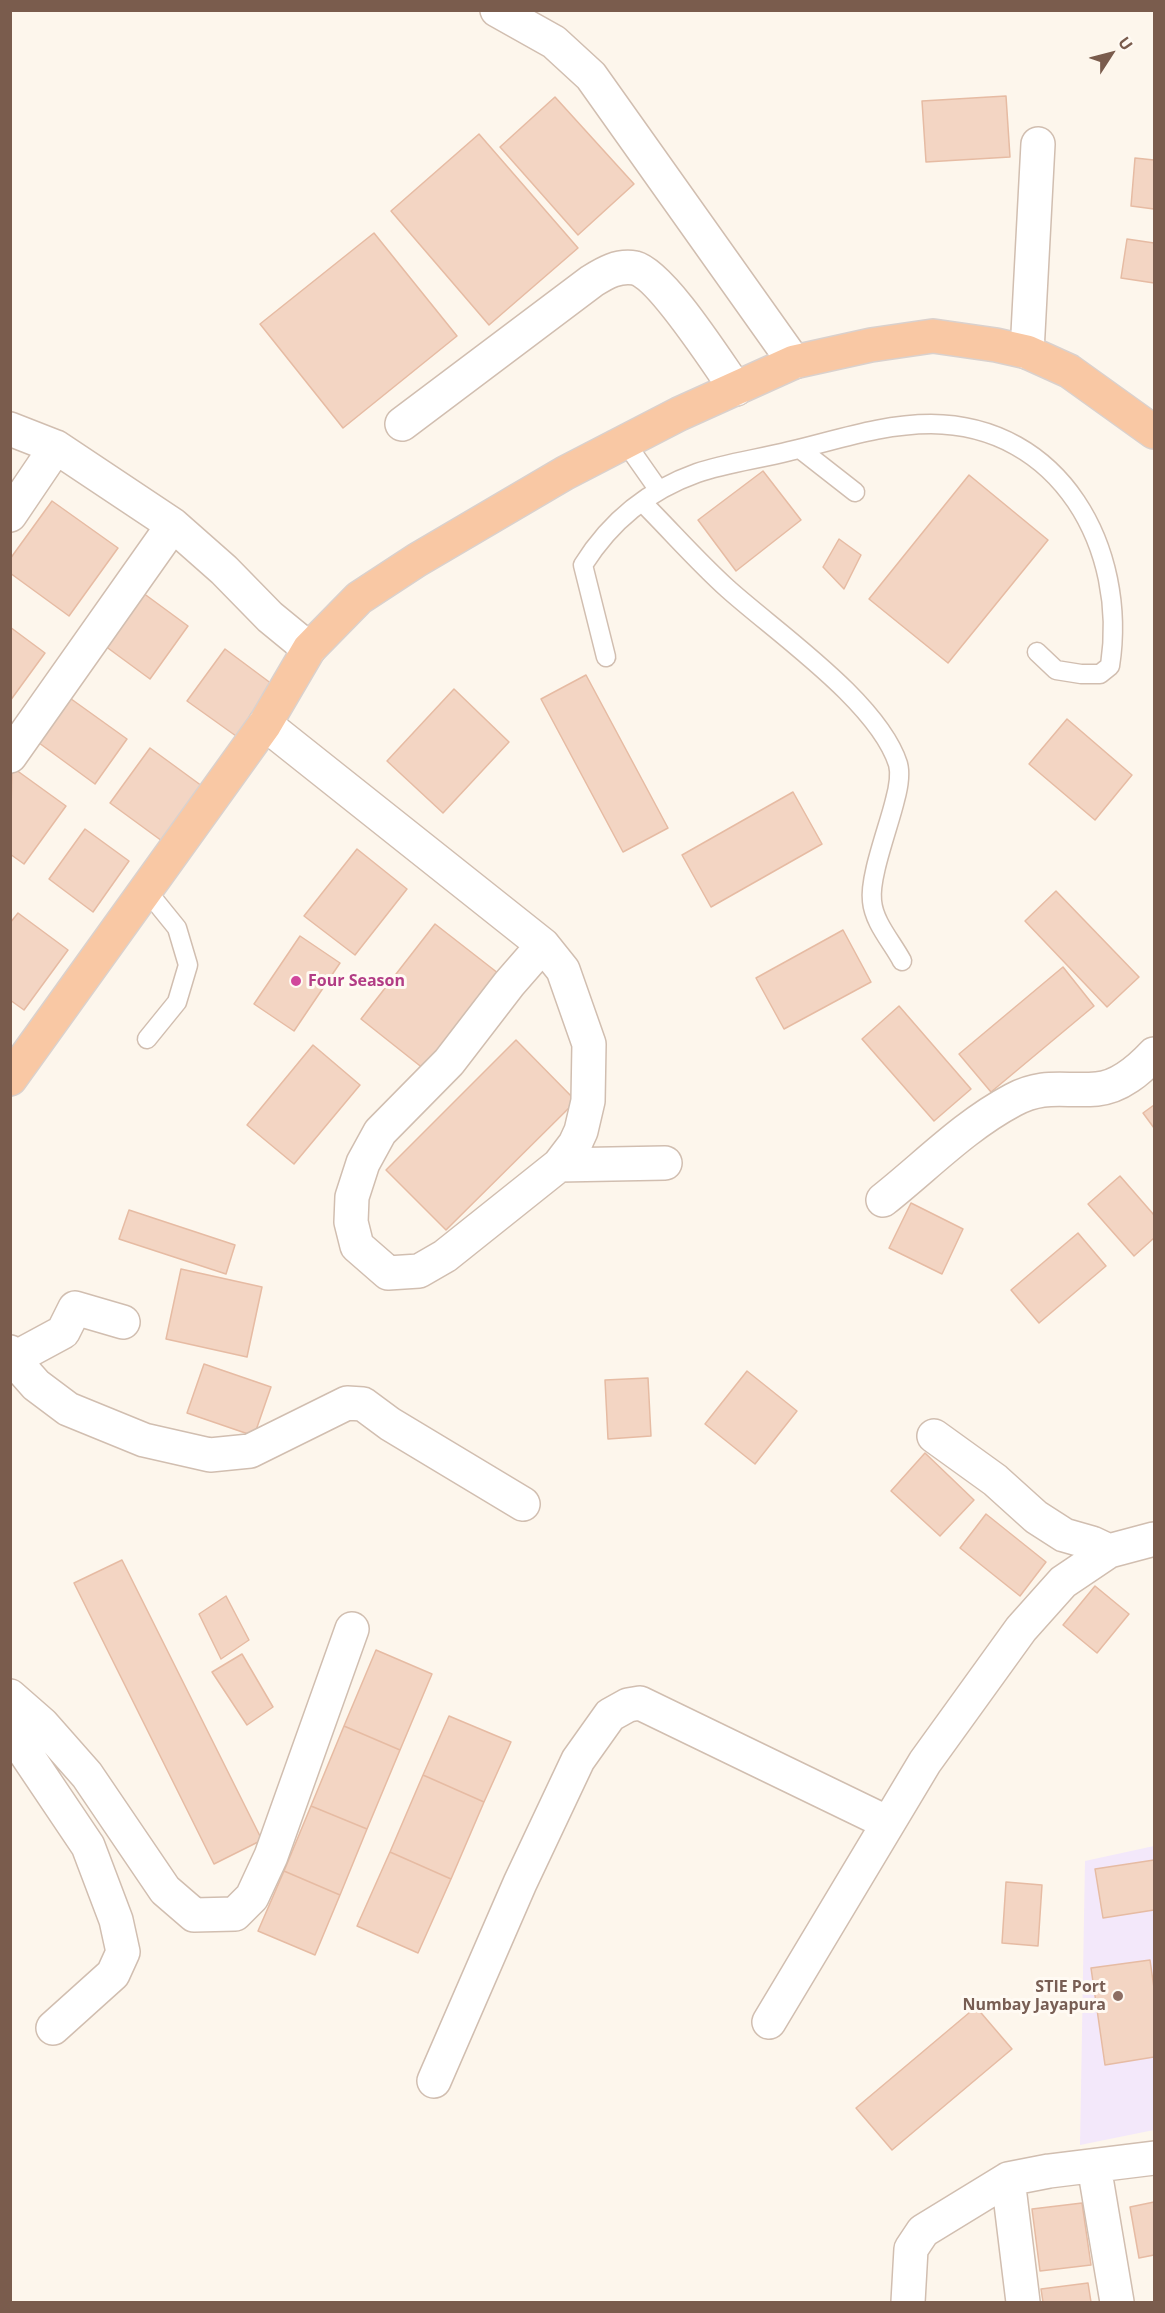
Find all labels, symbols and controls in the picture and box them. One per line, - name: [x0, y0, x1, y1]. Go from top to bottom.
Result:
- north arrow: [1081, 24, 1141, 84]
- text: U: [1113, 32, 1138, 55]
- place label: Four Season: [308, 971, 405, 991]
- marker: Four Season: [289, 974, 303, 988]
- place label: STIE Port Numbay Jayapura: [962, 1977, 1106, 2015]
- marker: STIE Port Numbay Jayapura: [1111, 1989, 1125, 2003]

